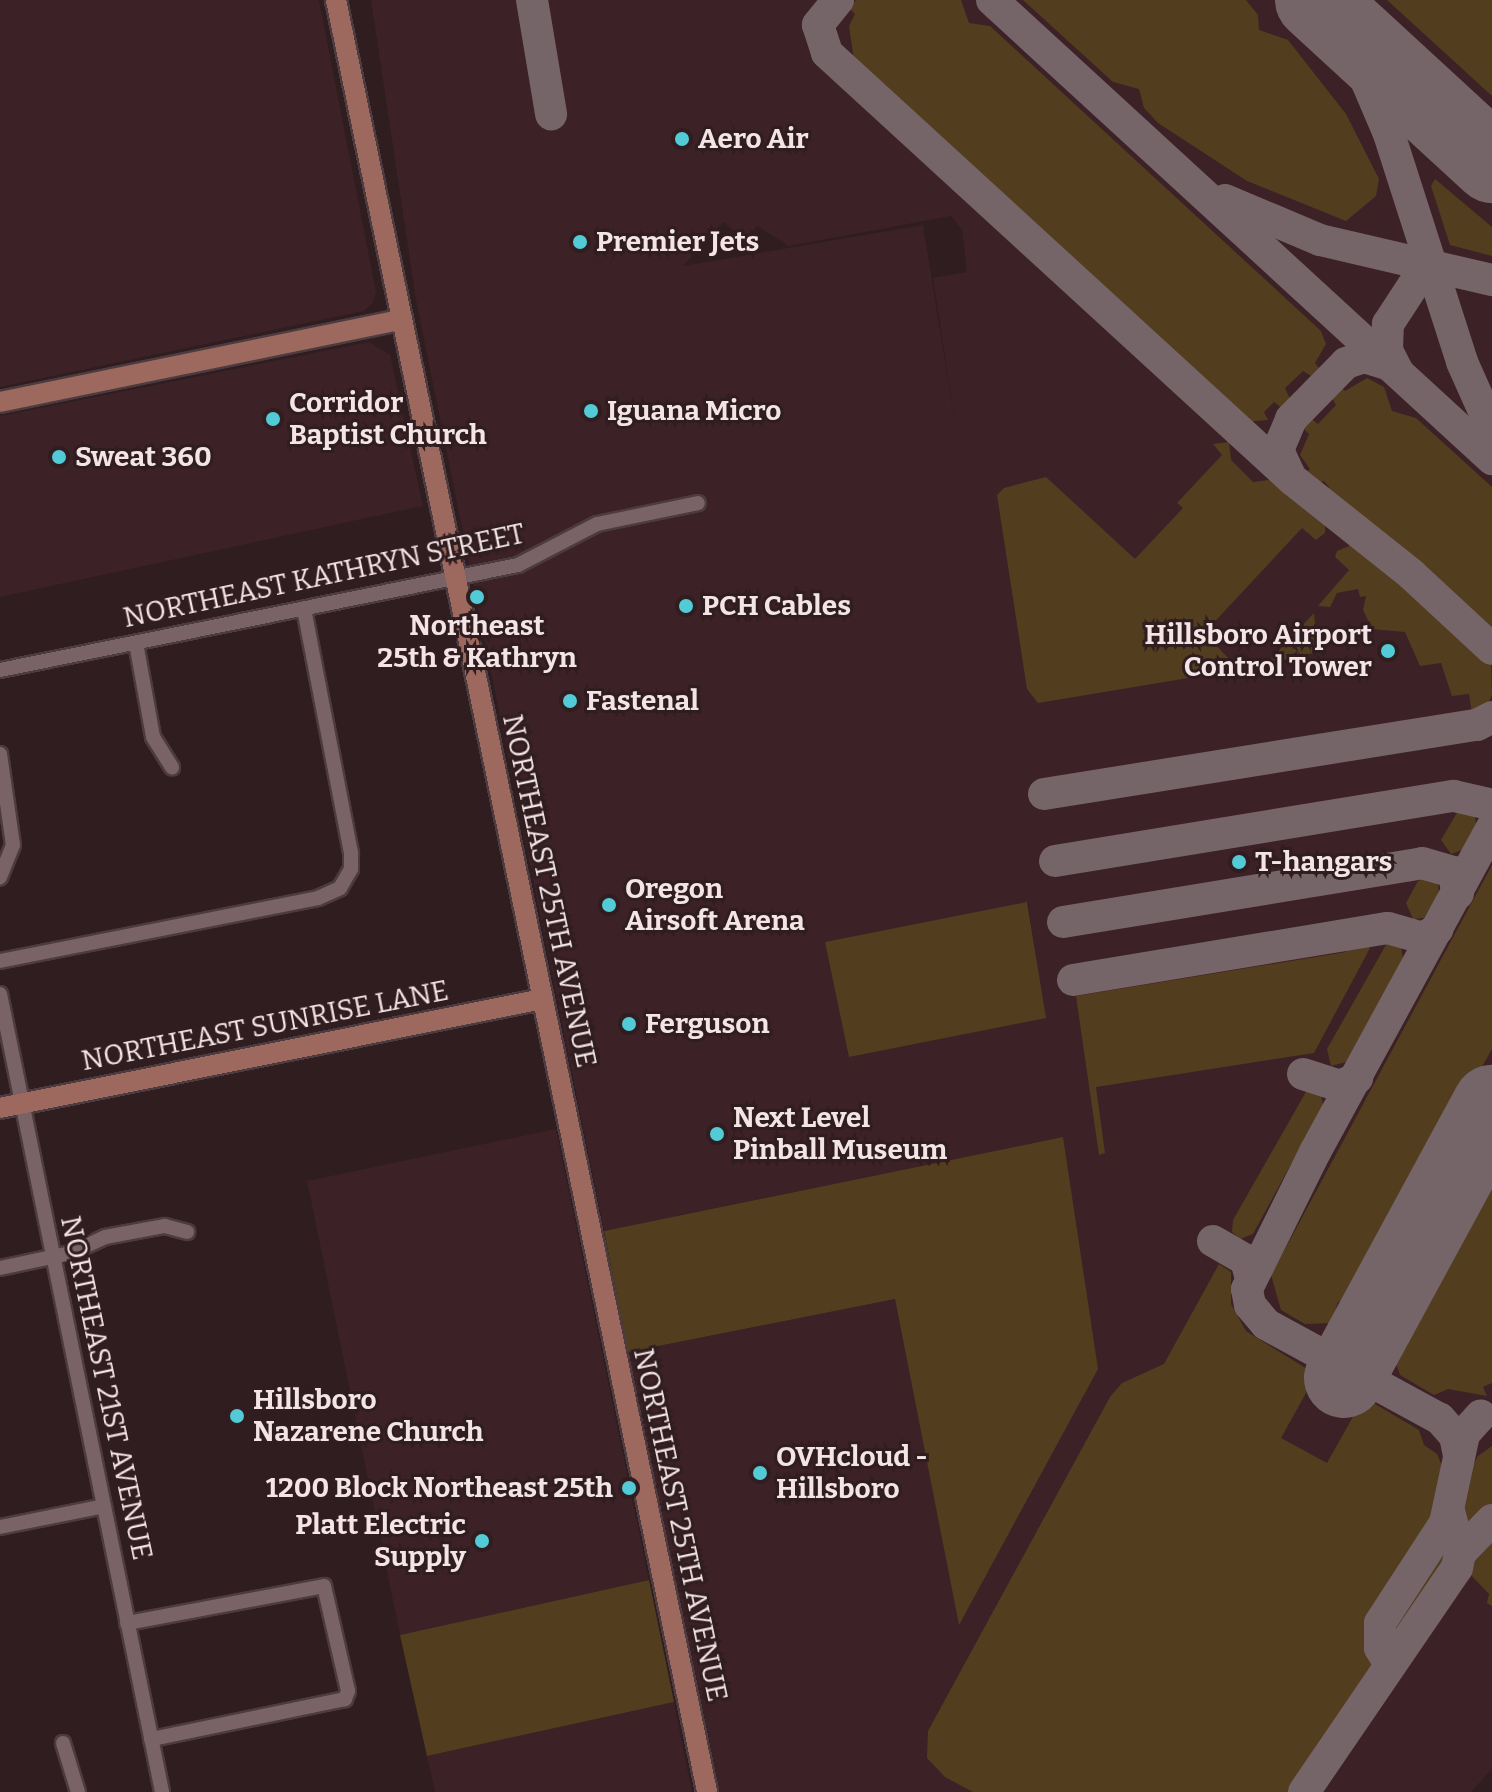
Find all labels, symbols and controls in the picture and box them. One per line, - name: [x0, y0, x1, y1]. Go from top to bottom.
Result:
- place label: Aero Air: [698, 122, 809, 156]
- marker: Aero Air: [673, 130, 691, 148]
- place label: Premier Jets: [596, 225, 759, 259]
- marker: Premier Jets: [571, 233, 589, 251]
- place label: Corridor Baptist Church: [289, 386, 487, 452]
- place label: Iguana Micro: [607, 394, 781, 428]
- marker: Iguana Micro: [582, 402, 600, 420]
- marker: Corridor Baptist Church: [264, 410, 282, 428]
- place label: Sweat 360: [75, 440, 212, 474]
- marker: Sweat 360: [50, 448, 68, 466]
- street label: NORTHEAST KATHRYN STREET: [120, 517, 528, 635]
- marker: Northeast 25th & Kathryn: [468, 588, 486, 606]
- place label: PCH Cables: [702, 589, 851, 623]
- marker: PCH Cables: [677, 597, 695, 615]
- place label: Northeast 25th & Kathryn: [377, 609, 577, 675]
- place label: Hillsboro Airport Control Tower: [1144, 618, 1372, 684]
- marker: Hillsboro Airport Control Tower: [1379, 642, 1397, 660]
- place label: Fastenal: [586, 684, 699, 718]
- marker: Fastenal: [561, 692, 579, 710]
- street label: NORTHEAST 25TH AVENUE: [495, 711, 603, 1071]
- place label: T-hangars: [1255, 845, 1392, 879]
- marker: T-hangars: [1230, 853, 1248, 871]
- place label: Oregon Airsoft Arena: [625, 872, 805, 938]
- marker: Oregon Airsoft Arena: [600, 896, 618, 914]
- street label: NORTHEAST SUNRISE LANE: [79, 974, 451, 1078]
- place label: Ferguson: [645, 1007, 769, 1041]
- marker: Ferguson: [620, 1015, 638, 1033]
- place label: Next Level Pinball Museum: [733, 1101, 947, 1167]
- marker: Next Level Pinball Museum: [708, 1125, 726, 1143]
- street label: NORTHEAST 21ST AVENUE: [53, 1213, 159, 1563]
- street label: NORTHEAST 25TH AVENUE: [626, 1345, 734, 1705]
- place label: Hillsboro Nazarene Church: [253, 1383, 484, 1449]
- marker: Hillsboro Nazarene Church: [228, 1407, 246, 1425]
- place label: OVHcloud - Hillsboro: [776, 1440, 928, 1506]
- marker: OVHcloud - Hillsboro: [751, 1464, 769, 1482]
- place label: 1200 Block Northeast 25th: [266, 1471, 613, 1505]
- marker: 1200 Block Northeast 25th: [620, 1479, 638, 1497]
- place label: Platt Electric Supply: [295, 1508, 466, 1574]
- marker: Platt Electric Supply: [473, 1532, 491, 1550]

